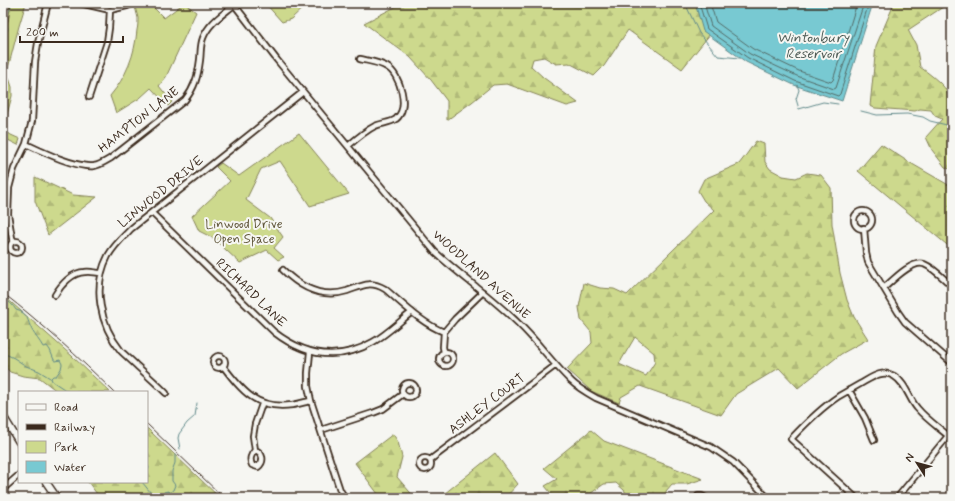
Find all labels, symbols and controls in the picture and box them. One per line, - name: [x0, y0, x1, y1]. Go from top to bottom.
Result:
- scale bar: [20, 18, 123, 44]
- text: 200 m: [26, 25, 59, 41]
- water label: Wintonbury Reservoir: [777, 29, 850, 63]
- street label: HAMPTON LANE: [95, 83, 183, 157]
- street label: LINWOOD DRIVE: [115, 152, 207, 232]
- park label: Linwood Drive Open Space: [205, 216, 283, 248]
- street label: WOODLAND AVENUE: [429, 227, 534, 324]
- street label: RICHARD LANE: [212, 255, 290, 331]
- street label: ASHLEY COURT: [446, 370, 529, 438]
- legend: [18, 391, 148, 483]
- text: Road: [54, 400, 78, 416]
- text: Railway: [54, 420, 96, 436]
- text: Park: [54, 440, 78, 456]
- north arrow: [897, 443, 937, 483]
- text: N: [902, 451, 918, 465]
- text: Water: [54, 460, 86, 476]

